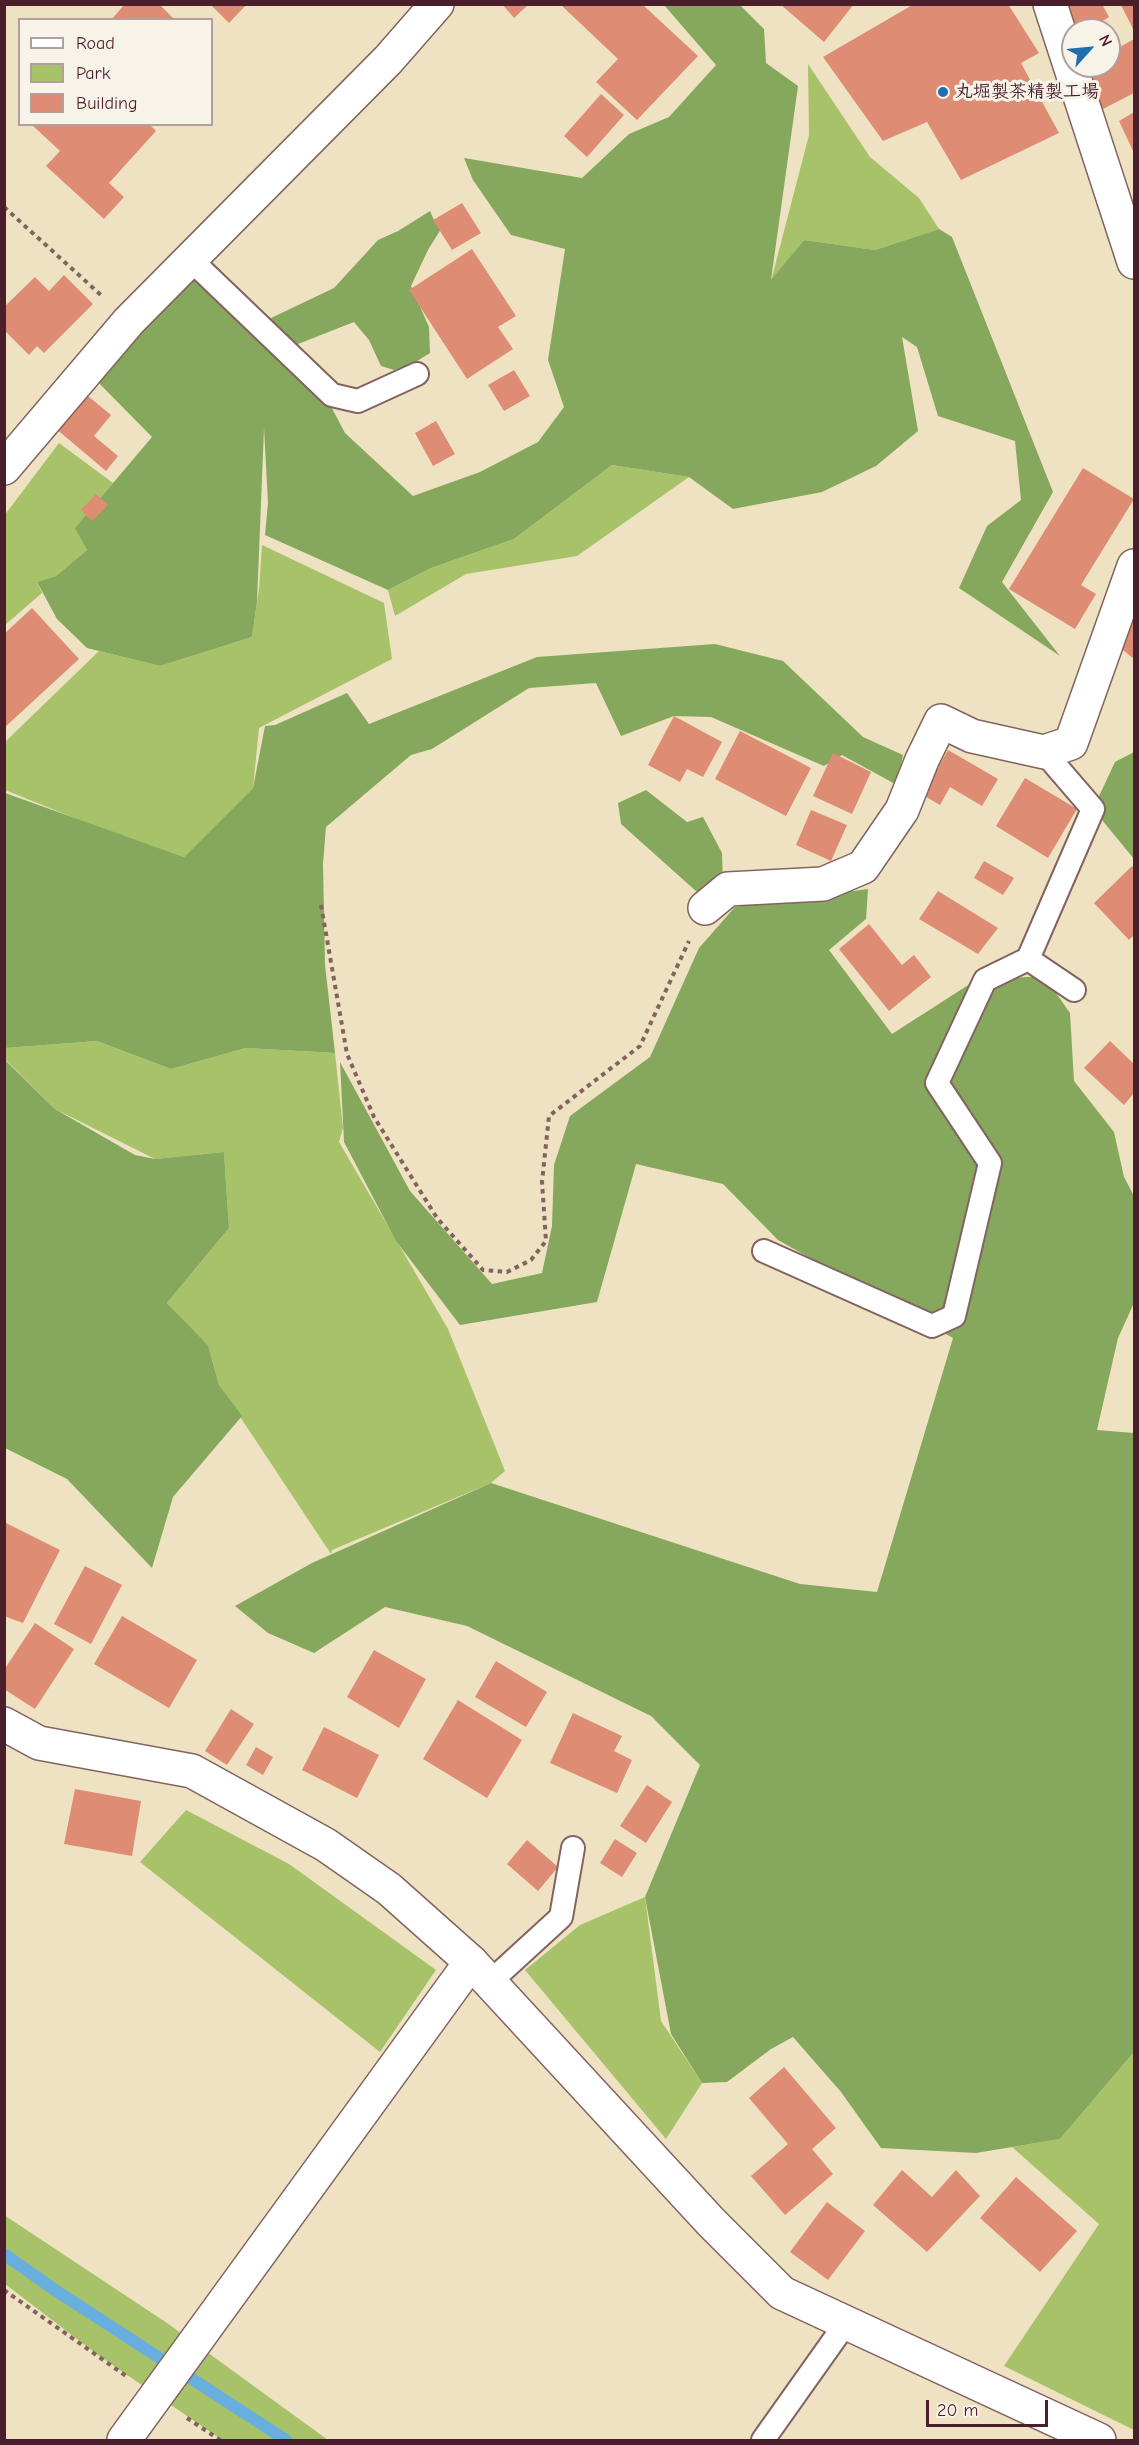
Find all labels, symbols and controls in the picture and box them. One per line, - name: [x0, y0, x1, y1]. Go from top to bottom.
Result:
- legend: [18, 18, 213, 126]
- north arrow: [1061, 18, 1121, 78]
- text: N: [1095, 32, 1116, 49]
- text: Road: [76, 33, 115, 54]
- text: Park: [76, 63, 110, 84]
- place label: 丸堀製茶精製工場: [955, 81, 1099, 103]
- marker: 丸堀製茶精製工場: [936, 85, 950, 99]
- text: Building: [76, 93, 138, 114]
- scale bar: [929, 2388, 1050, 2426]
- text: 20 m: [937, 2400, 978, 2421]

